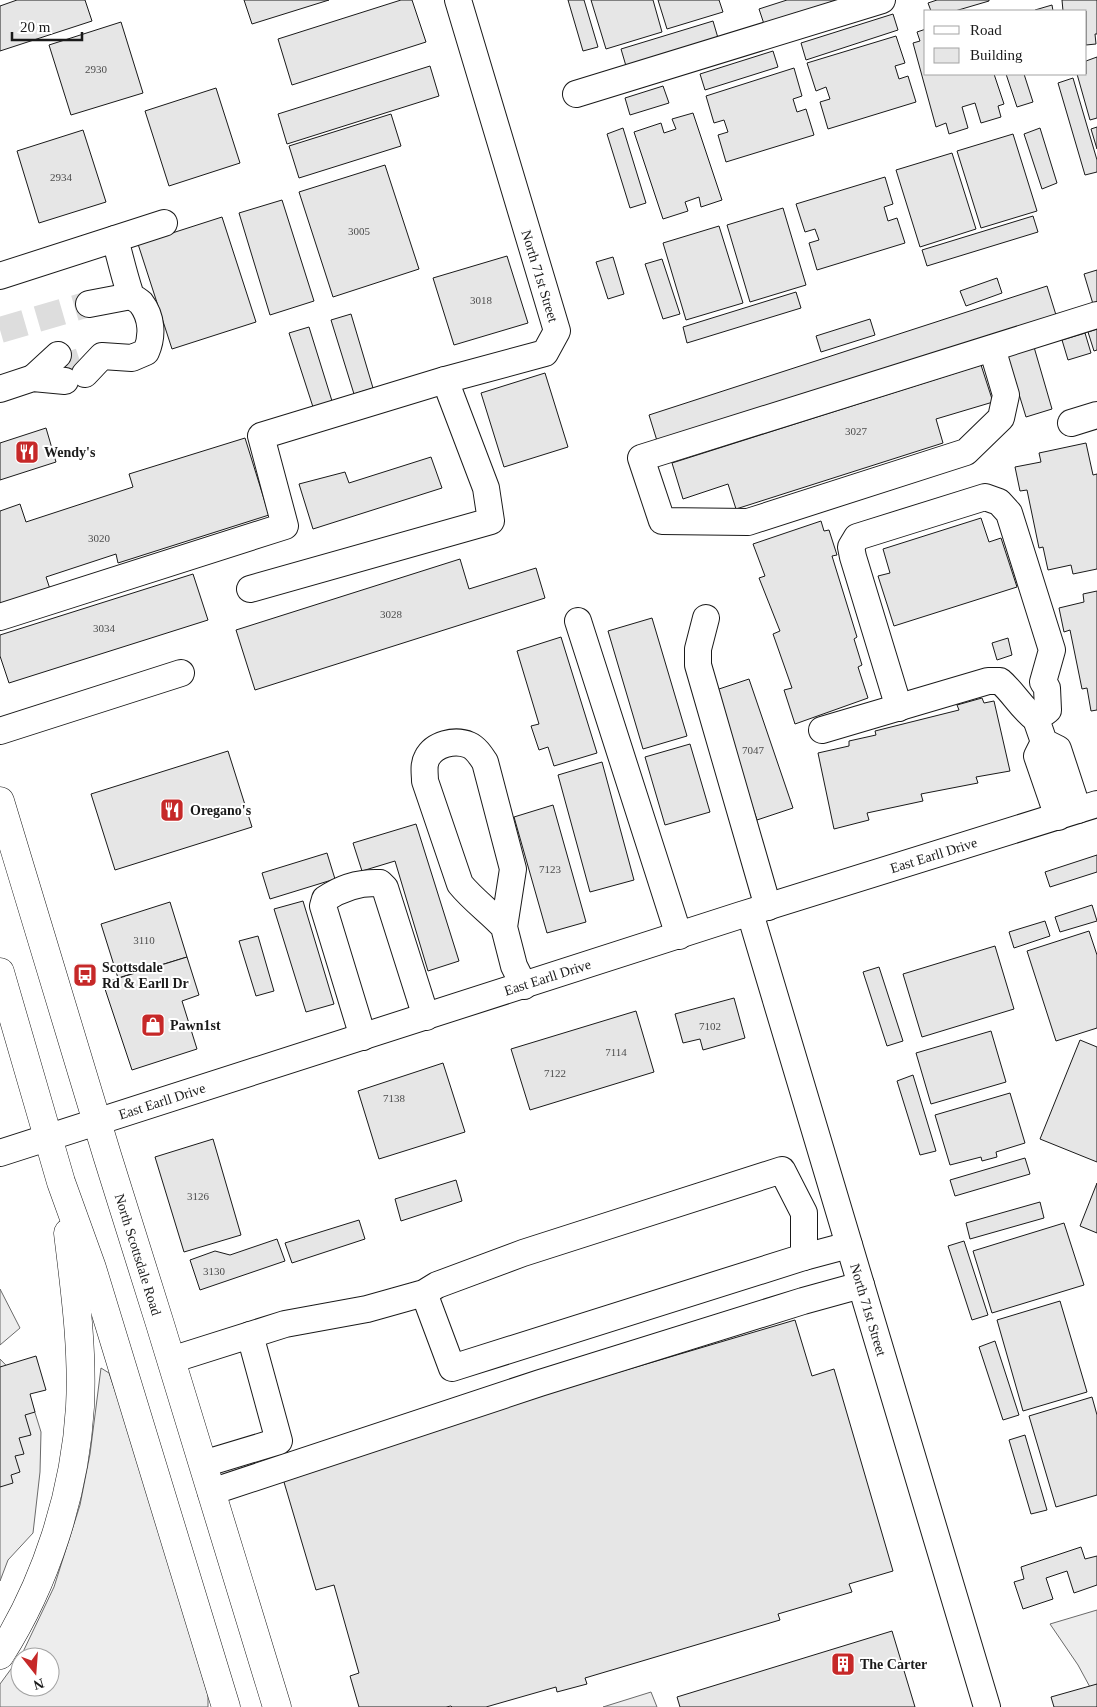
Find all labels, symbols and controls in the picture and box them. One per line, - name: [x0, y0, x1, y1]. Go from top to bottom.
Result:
- scale bar: [12, 10, 82, 42]
- legend: [924, 10, 1087, 75]
- text: 20 m: [20, 19, 51, 35]
- text: Road: [970, 22, 1002, 38]
- text: Building: [970, 47, 1023, 63]
- house number: 2930: [85, 63, 108, 75]
- house number: 2934: [50, 171, 73, 183]
- house number: 3005: [348, 225, 371, 237]
- street label: North 71st Street: [518, 228, 561, 324]
- house number: 3018: [470, 294, 493, 306]
- house number: 3027: [845, 425, 868, 437]
- restaurant icon: Wendy's: [14, 439, 40, 465]
- place label: Wendy's: [44, 445, 96, 460]
- house number: 3020: [88, 532, 111, 544]
- house number: 3028: [380, 608, 403, 620]
- house number: 3034: [93, 622, 116, 634]
- house number: 7047: [742, 744, 765, 756]
- restaurant icon: Oregano's: [159, 797, 185, 823]
- place label: Oregano's: [190, 803, 252, 818]
- street label: East Earll Drive: [888, 835, 979, 876]
- house number: 7123: [539, 863, 562, 875]
- house number: 3110: [133, 934, 155, 946]
- street label: East Earll Drive: [502, 957, 593, 999]
- place label: Scottsdale Rd & Earll Dr: [102, 960, 189, 991]
- bus stop icon: Scottsdale Rd & Earll Dr: [72, 962, 98, 988]
- shop icon: Pawn1st: [140, 1012, 166, 1038]
- place label: Pawn1st: [170, 1018, 221, 1033]
- house number: 7102: [699, 1020, 721, 1032]
- house number: 7114: [605, 1046, 627, 1058]
- house number: 7122: [544, 1067, 566, 1079]
- street label: East Earll Drive: [117, 1081, 207, 1122]
- house number: 7138: [383, 1092, 406, 1104]
- house number: 3126: [187, 1190, 210, 1202]
- street label: North Scottsdale Road: [112, 1192, 164, 1317]
- street label: North 71st Street: [847, 1262, 889, 1358]
- house number: 3130: [203, 1265, 226, 1277]
- north arrow: [10, 1647, 60, 1697]
- building icon: The Carter: [830, 1651, 856, 1677]
- place label: The Carter: [860, 1657, 927, 1672]
- text: N: [32, 1675, 46, 1693]

